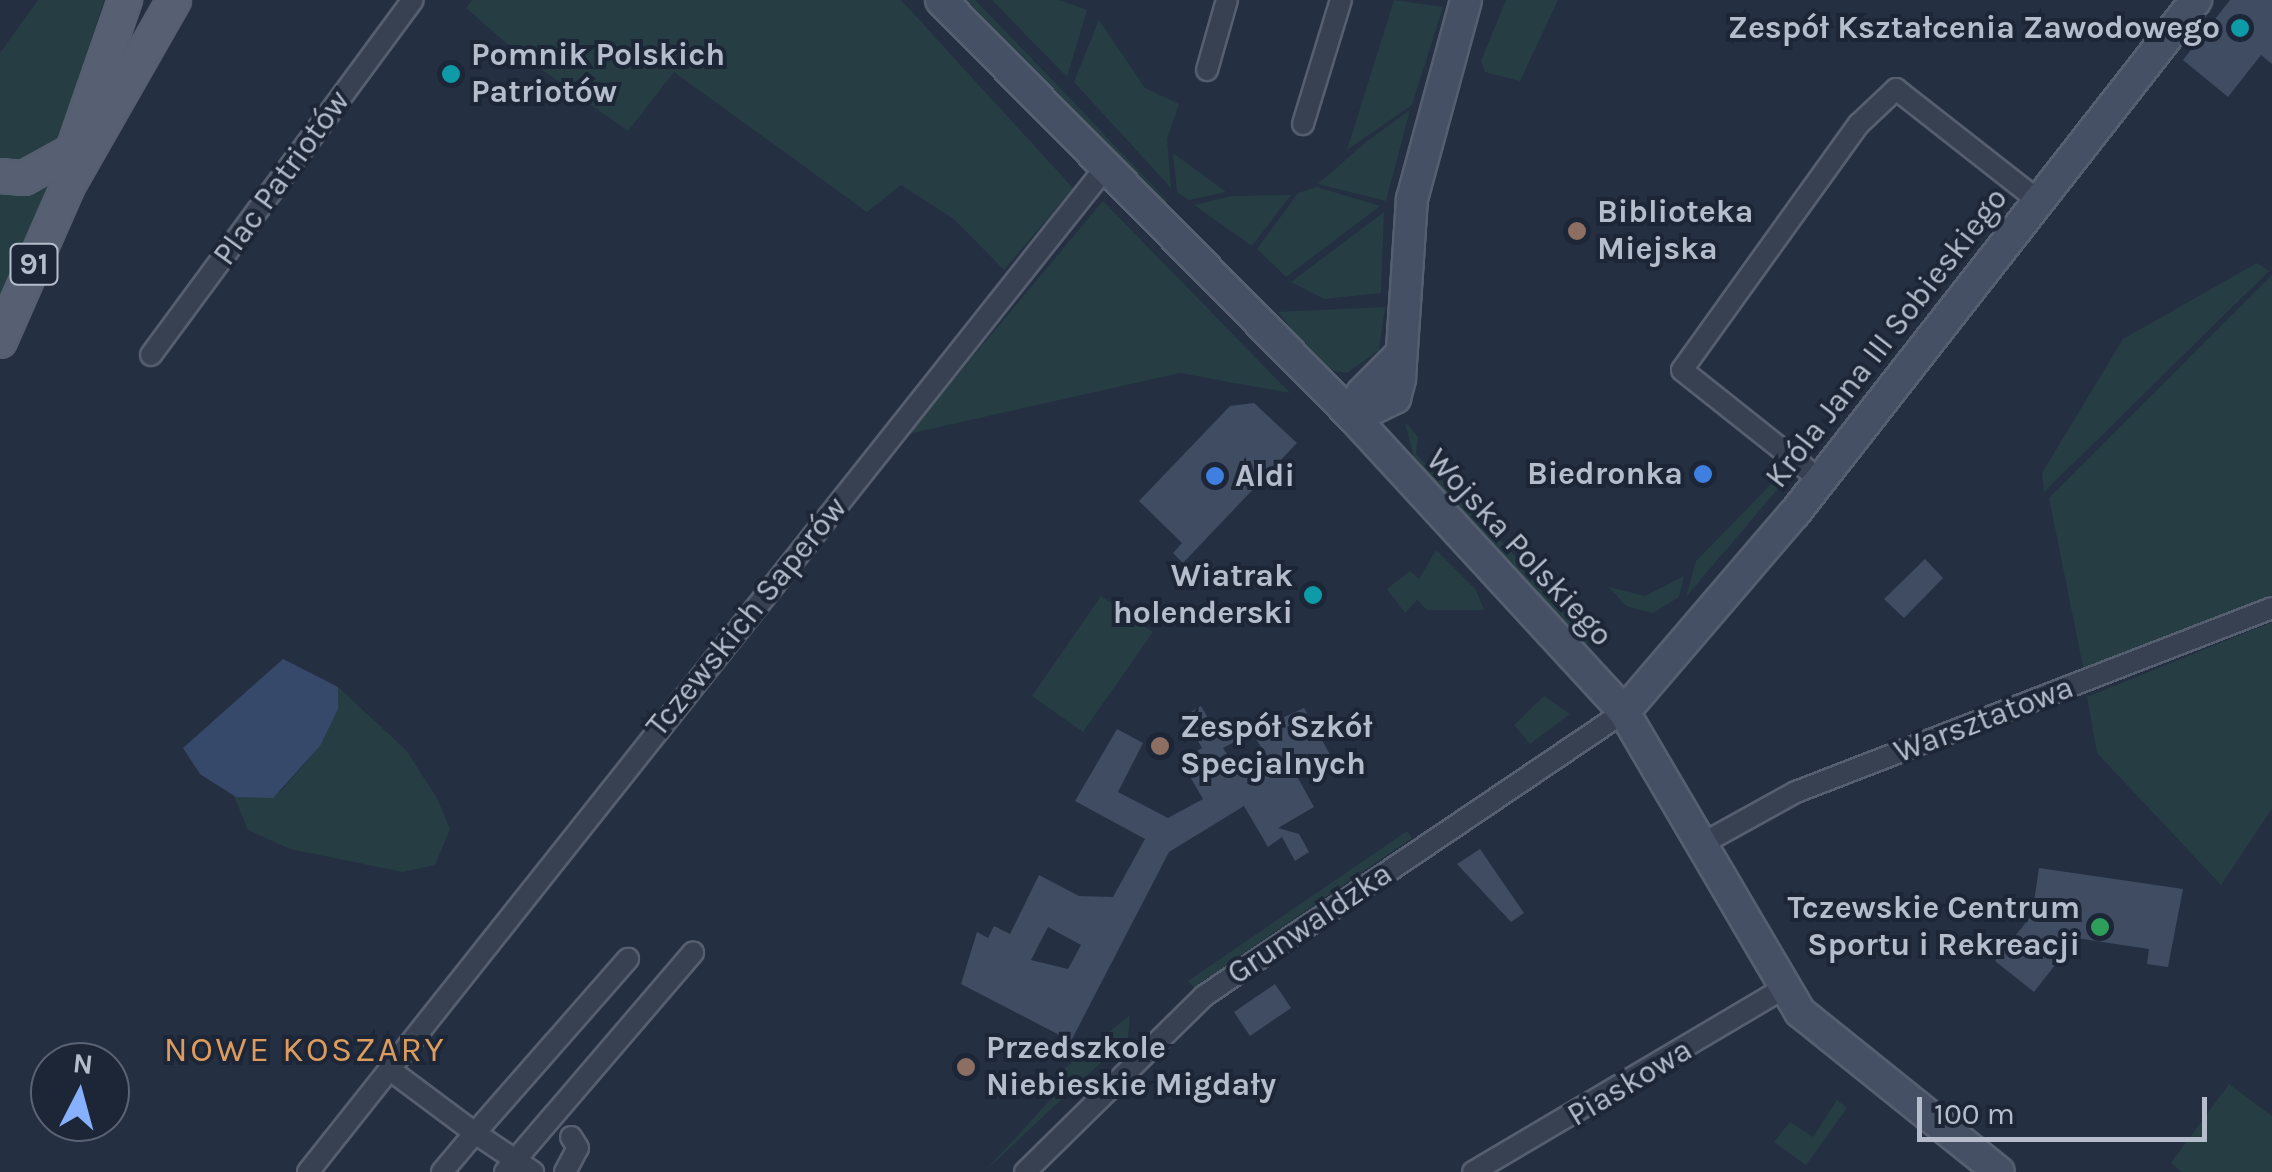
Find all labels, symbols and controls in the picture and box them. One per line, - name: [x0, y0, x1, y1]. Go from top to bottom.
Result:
- place label: Zespół Kształcenia Zawodowego: [1728, 9, 2220, 47]
- marker: Zespół Kształcenia Zawodowego: [2229, 17, 2251, 39]
- place label: Pomnik Polskich Patriotów: [471, 37, 725, 112]
- marker: Pomnik Polskich Patriotów: [440, 63, 462, 85]
- street label: Plac Patriotów: [206, 83, 358, 273]
- street label: Króla Jana III Sobieskiego: [1758, 180, 2016, 496]
- place label: Biblioteka Miejska: [1597, 194, 1753, 269]
- marker: Biblioteka Miejska: [1566, 220, 1588, 242]
- road number: 91: [9, 239, 59, 289]
- street label: Wojska Polskiego: [1418, 441, 1620, 655]
- place label: Biedronka: [1527, 455, 1683, 493]
- place label: Aldi: [1235, 457, 1295, 495]
- marker: Biedronka: [1692, 463, 1714, 485]
- marker: Aldi: [1204, 465, 1226, 487]
- street label: Tczewskich Saperów: [639, 489, 855, 745]
- place label: Wiatrak holenderski: [1113, 558, 1293, 633]
- marker: Wiatrak holenderski: [1302, 584, 1324, 606]
- street label: Warsztatowa: [1889, 668, 2079, 772]
- place label: Zespół Szkół Specjalnych: [1180, 709, 1372, 784]
- marker: Zespół Szkół Specjalnych: [1149, 735, 1171, 757]
- street label: Grunwaldzka: [1220, 855, 1400, 993]
- place label: Tczewskie Centrum Sportu i Rekreacji: [1788, 890, 2080, 965]
- marker: Tczewskie Centrum Sportu i Rekreacji: [2089, 916, 2111, 938]
- district label: NOWE KOSZARY: [164, 1029, 446, 1071]
- place label: Przedszkole Niebieskie Migdały: [986, 1030, 1276, 1105]
- street label: Piaskowa: [1561, 1031, 1699, 1135]
- north arrow: [30, 1042, 130, 1142]
- text: N: [71, 1046, 95, 1081]
- marker: Przedszkole Niebieskie Migdały: [955, 1056, 977, 1078]
- scale bar: [1922, 1077, 2212, 1139]
- text: 100 m: [1934, 1096, 2015, 1132]

